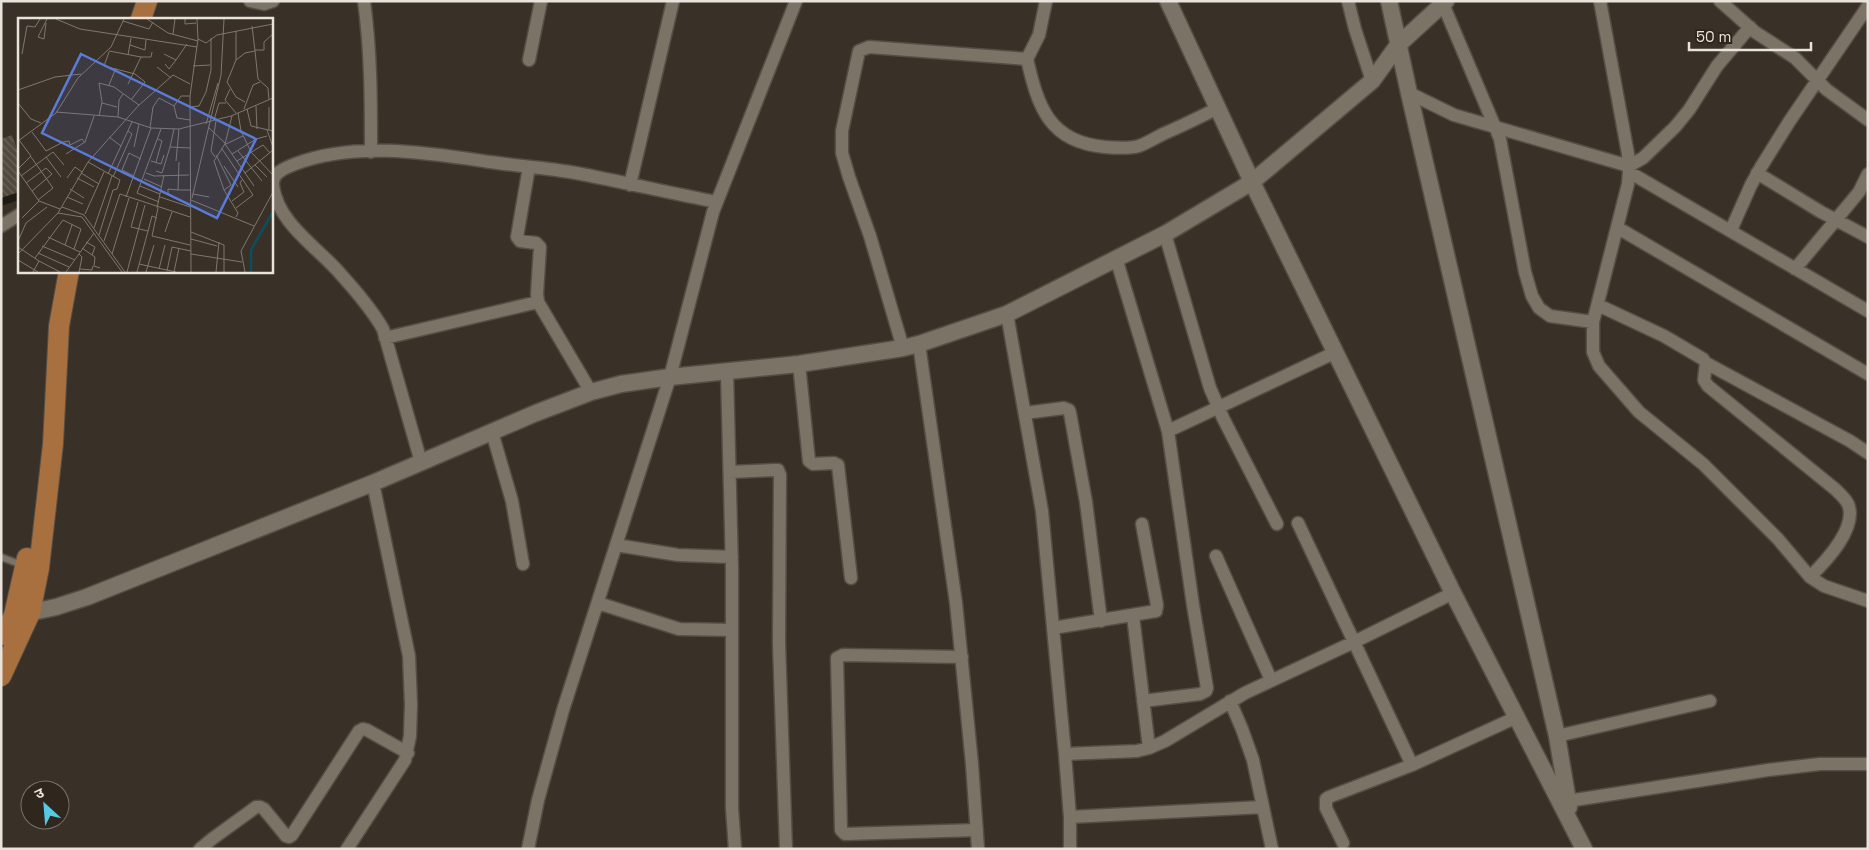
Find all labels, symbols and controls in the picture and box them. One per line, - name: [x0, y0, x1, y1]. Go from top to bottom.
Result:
- inset map: [18, 18, 272, 272]
- scale bar: [1689, 20, 1812, 52]
- text: 50 m: [1696, 27, 1731, 46]
- north arrow: [20, 780, 70, 830]
- text: उ: [32, 783, 48, 803]

